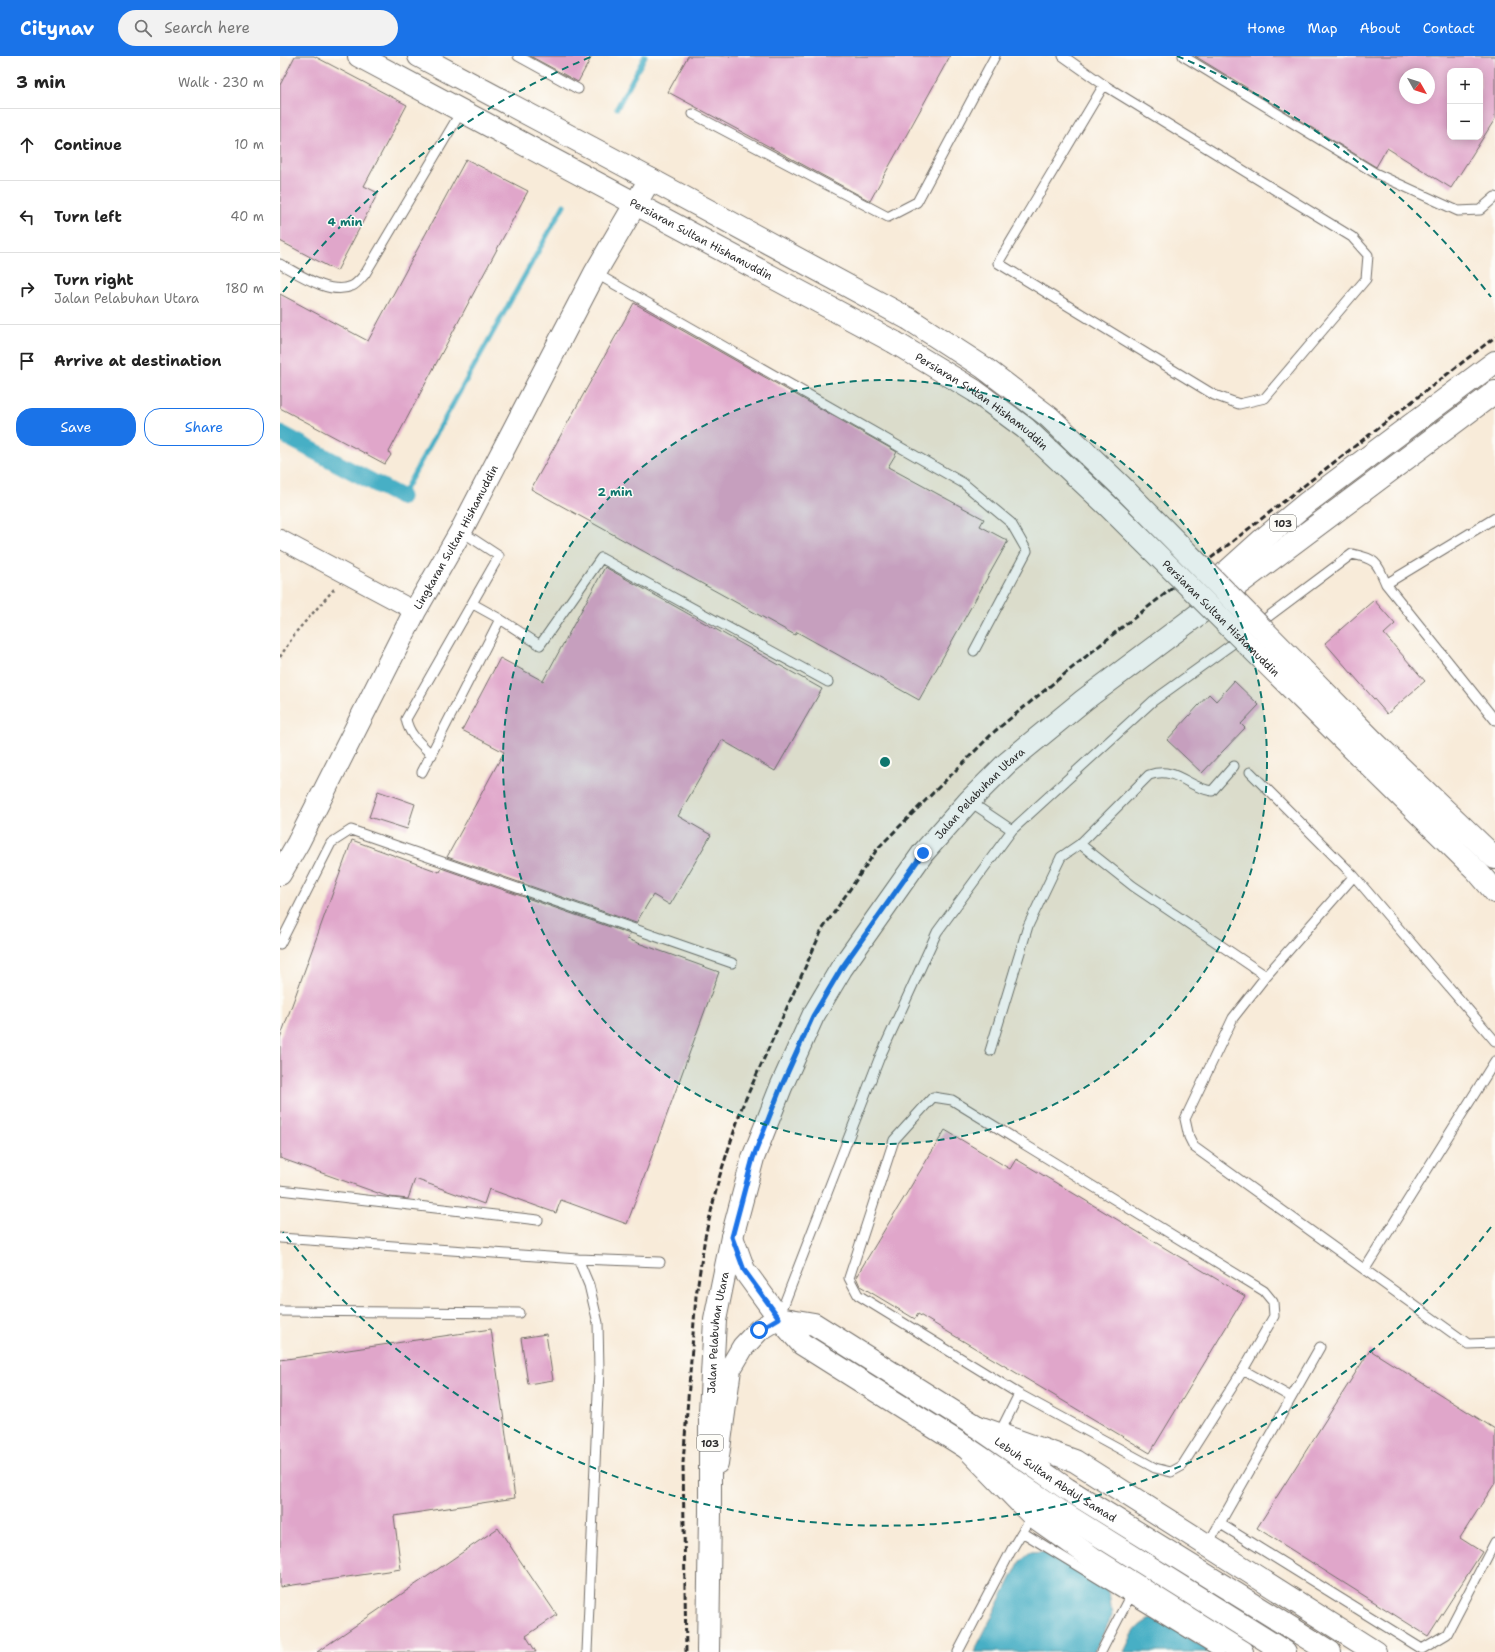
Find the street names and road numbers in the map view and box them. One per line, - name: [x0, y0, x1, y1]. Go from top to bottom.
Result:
- street label: Persiaran Sultan Hishamuddin: [627, 195, 775, 283]
- street label: Persiaran Sultan Hishamuddin: [912, 349, 1051, 453]
- street label: Lingkaran Sultan Hishamuddin: [410, 462, 502, 612]
- road number: 103: [1270, 515, 1296, 531]
- street label: Persiaran Sultan Hishamuddin: [1159, 557, 1283, 680]
- street label: Jalan Pelabuhan Utara: [931, 744, 1028, 842]
- street label: Jalan Pelabuhan Utara: [704, 1270, 732, 1394]
- street label: Lebuh Sultan Abdul Samad: [992, 1434, 1120, 1525]
- road number: 103: [697, 1435, 723, 1451]

